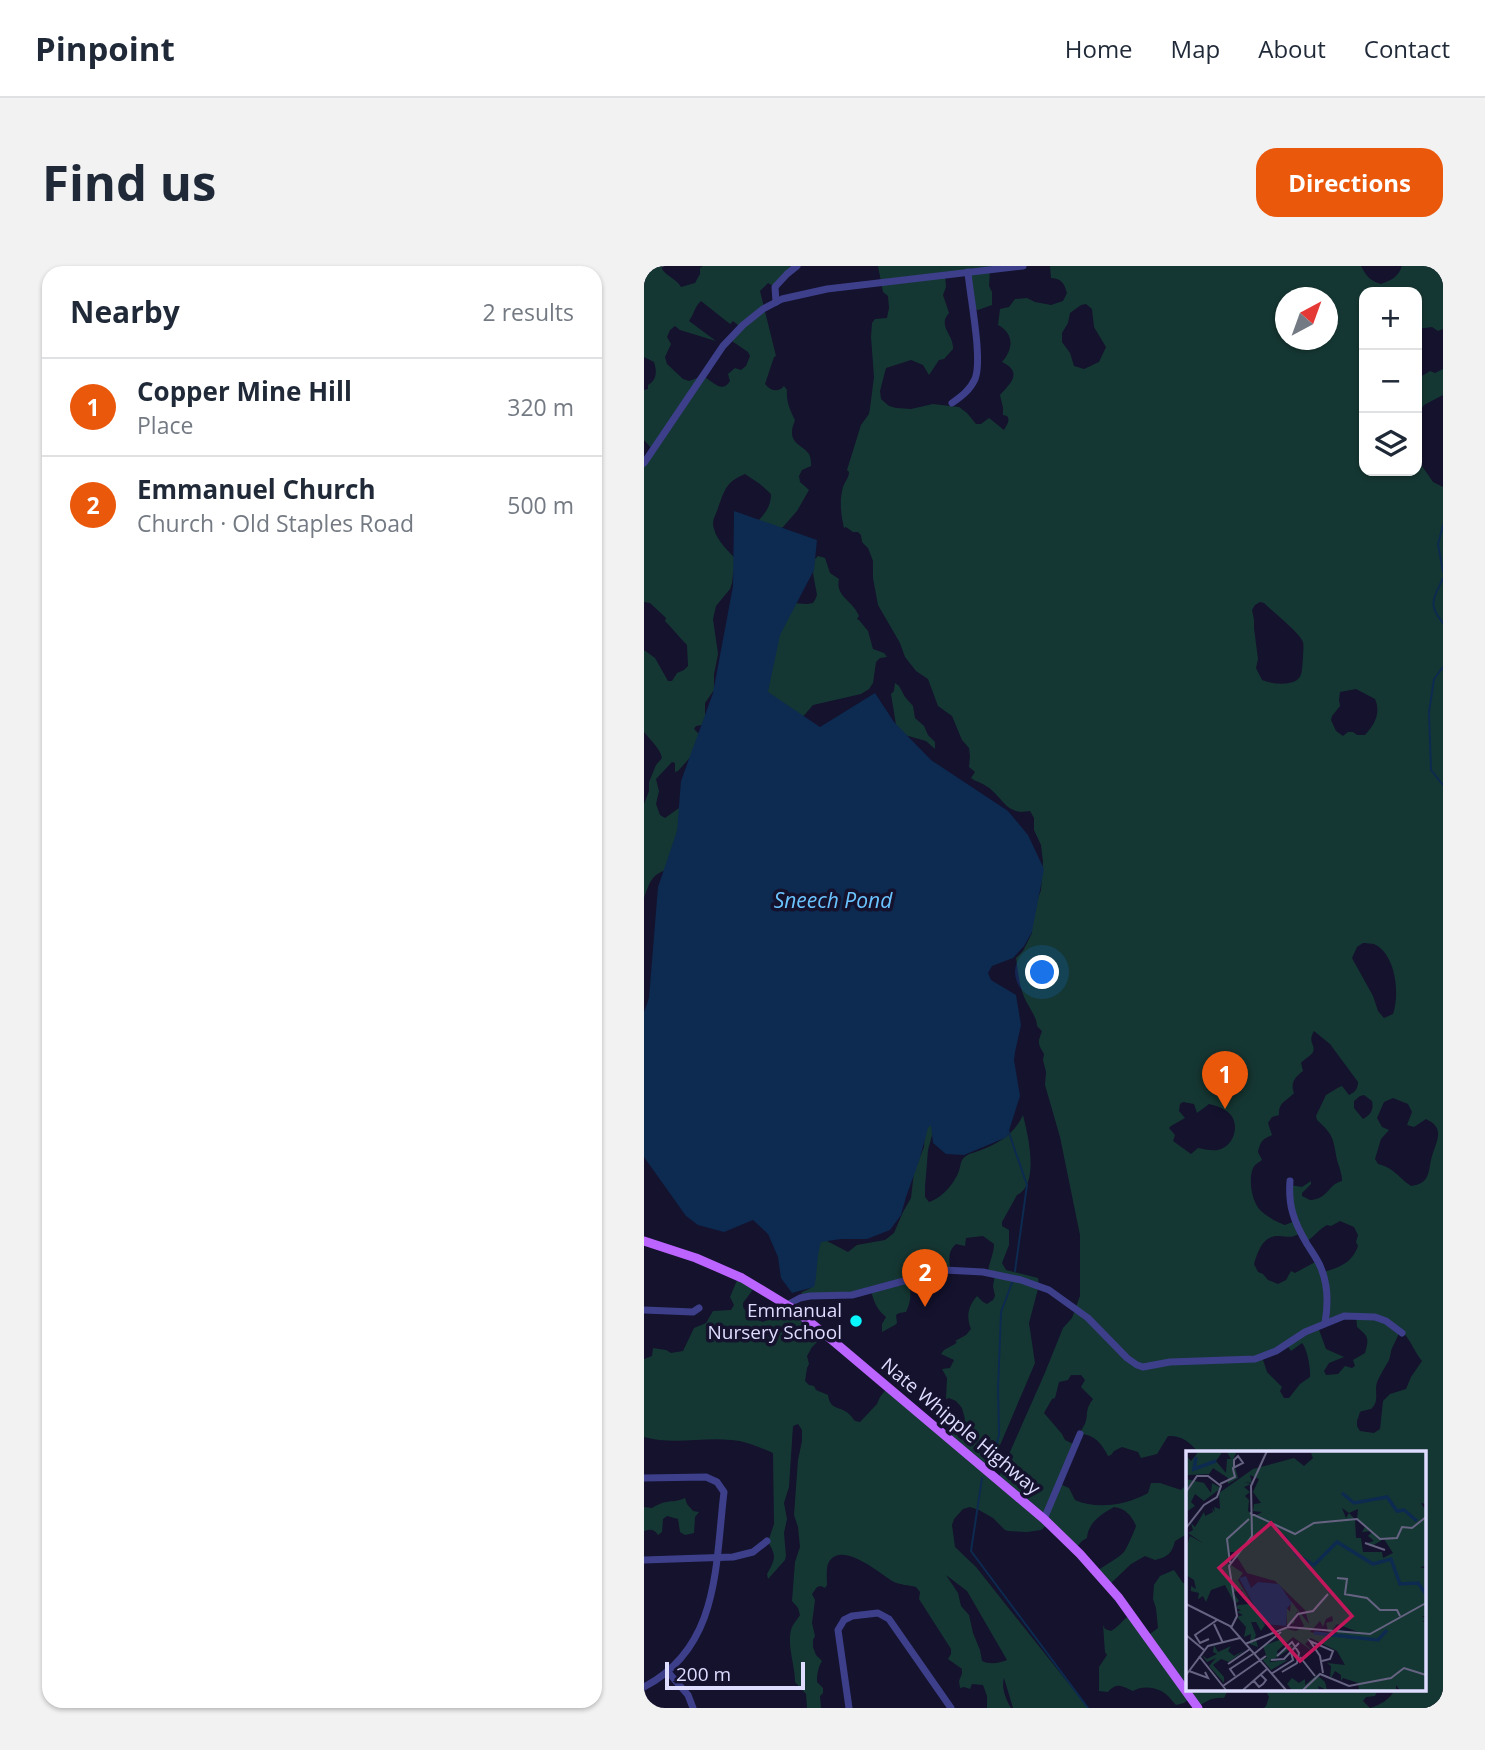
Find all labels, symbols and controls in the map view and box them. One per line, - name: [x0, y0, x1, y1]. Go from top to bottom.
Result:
- text: Pinpoint: [35, 26, 175, 71]
- text: Home: [1065, 32, 1133, 65]
- text: Map: [1171, 32, 1220, 65]
- text: About: [1258, 32, 1326, 65]
- text: Contact: [1364, 32, 1450, 65]
- button: Directions: [1256, 148, 1443, 217]
- text: Find us: [42, 149, 216, 215]
- north arrow: [1275, 287, 1338, 350]
- map controls: [1359, 287, 1422, 476]
- button: +: [1359, 287, 1422, 350]
- text: Nearby: [70, 291, 180, 332]
- text: 2 results: [483, 296, 574, 328]
- button: −: [1359, 350, 1422, 413]
- text: Copper Mine Hill: [137, 373, 352, 409]
- text: 1: [86, 391, 100, 423]
- text: 320 m: [507, 391, 574, 423]
- text: Place: [137, 409, 193, 441]
- button: layers: [1359, 413, 1422, 476]
- text: Emmanuel Church: [137, 471, 376, 507]
- text: 2: [86, 489, 100, 521]
- text: 500 m: [507, 489, 574, 521]
- text: Church · Old Staples Road: [137, 507, 414, 539]
- water label: Sneech Pond: [774, 886, 893, 914]
- your location: [1025, 955, 1059, 989]
- pin: 1: [1202, 1051, 1248, 1109]
- pin: 2: [902, 1249, 948, 1307]
- place label: Emmanual Nursery School: [708, 1297, 842, 1345]
- marker: Emmanual Nursery School: [848, 1313, 864, 1329]
- street label: Nate Whipple Highway: [876, 1352, 1046, 1501]
- inset map: [1186, 1451, 1426, 1690]
- scale bar: [665, 1659, 805, 1691]
- text: 200 m: [676, 1661, 731, 1687]

